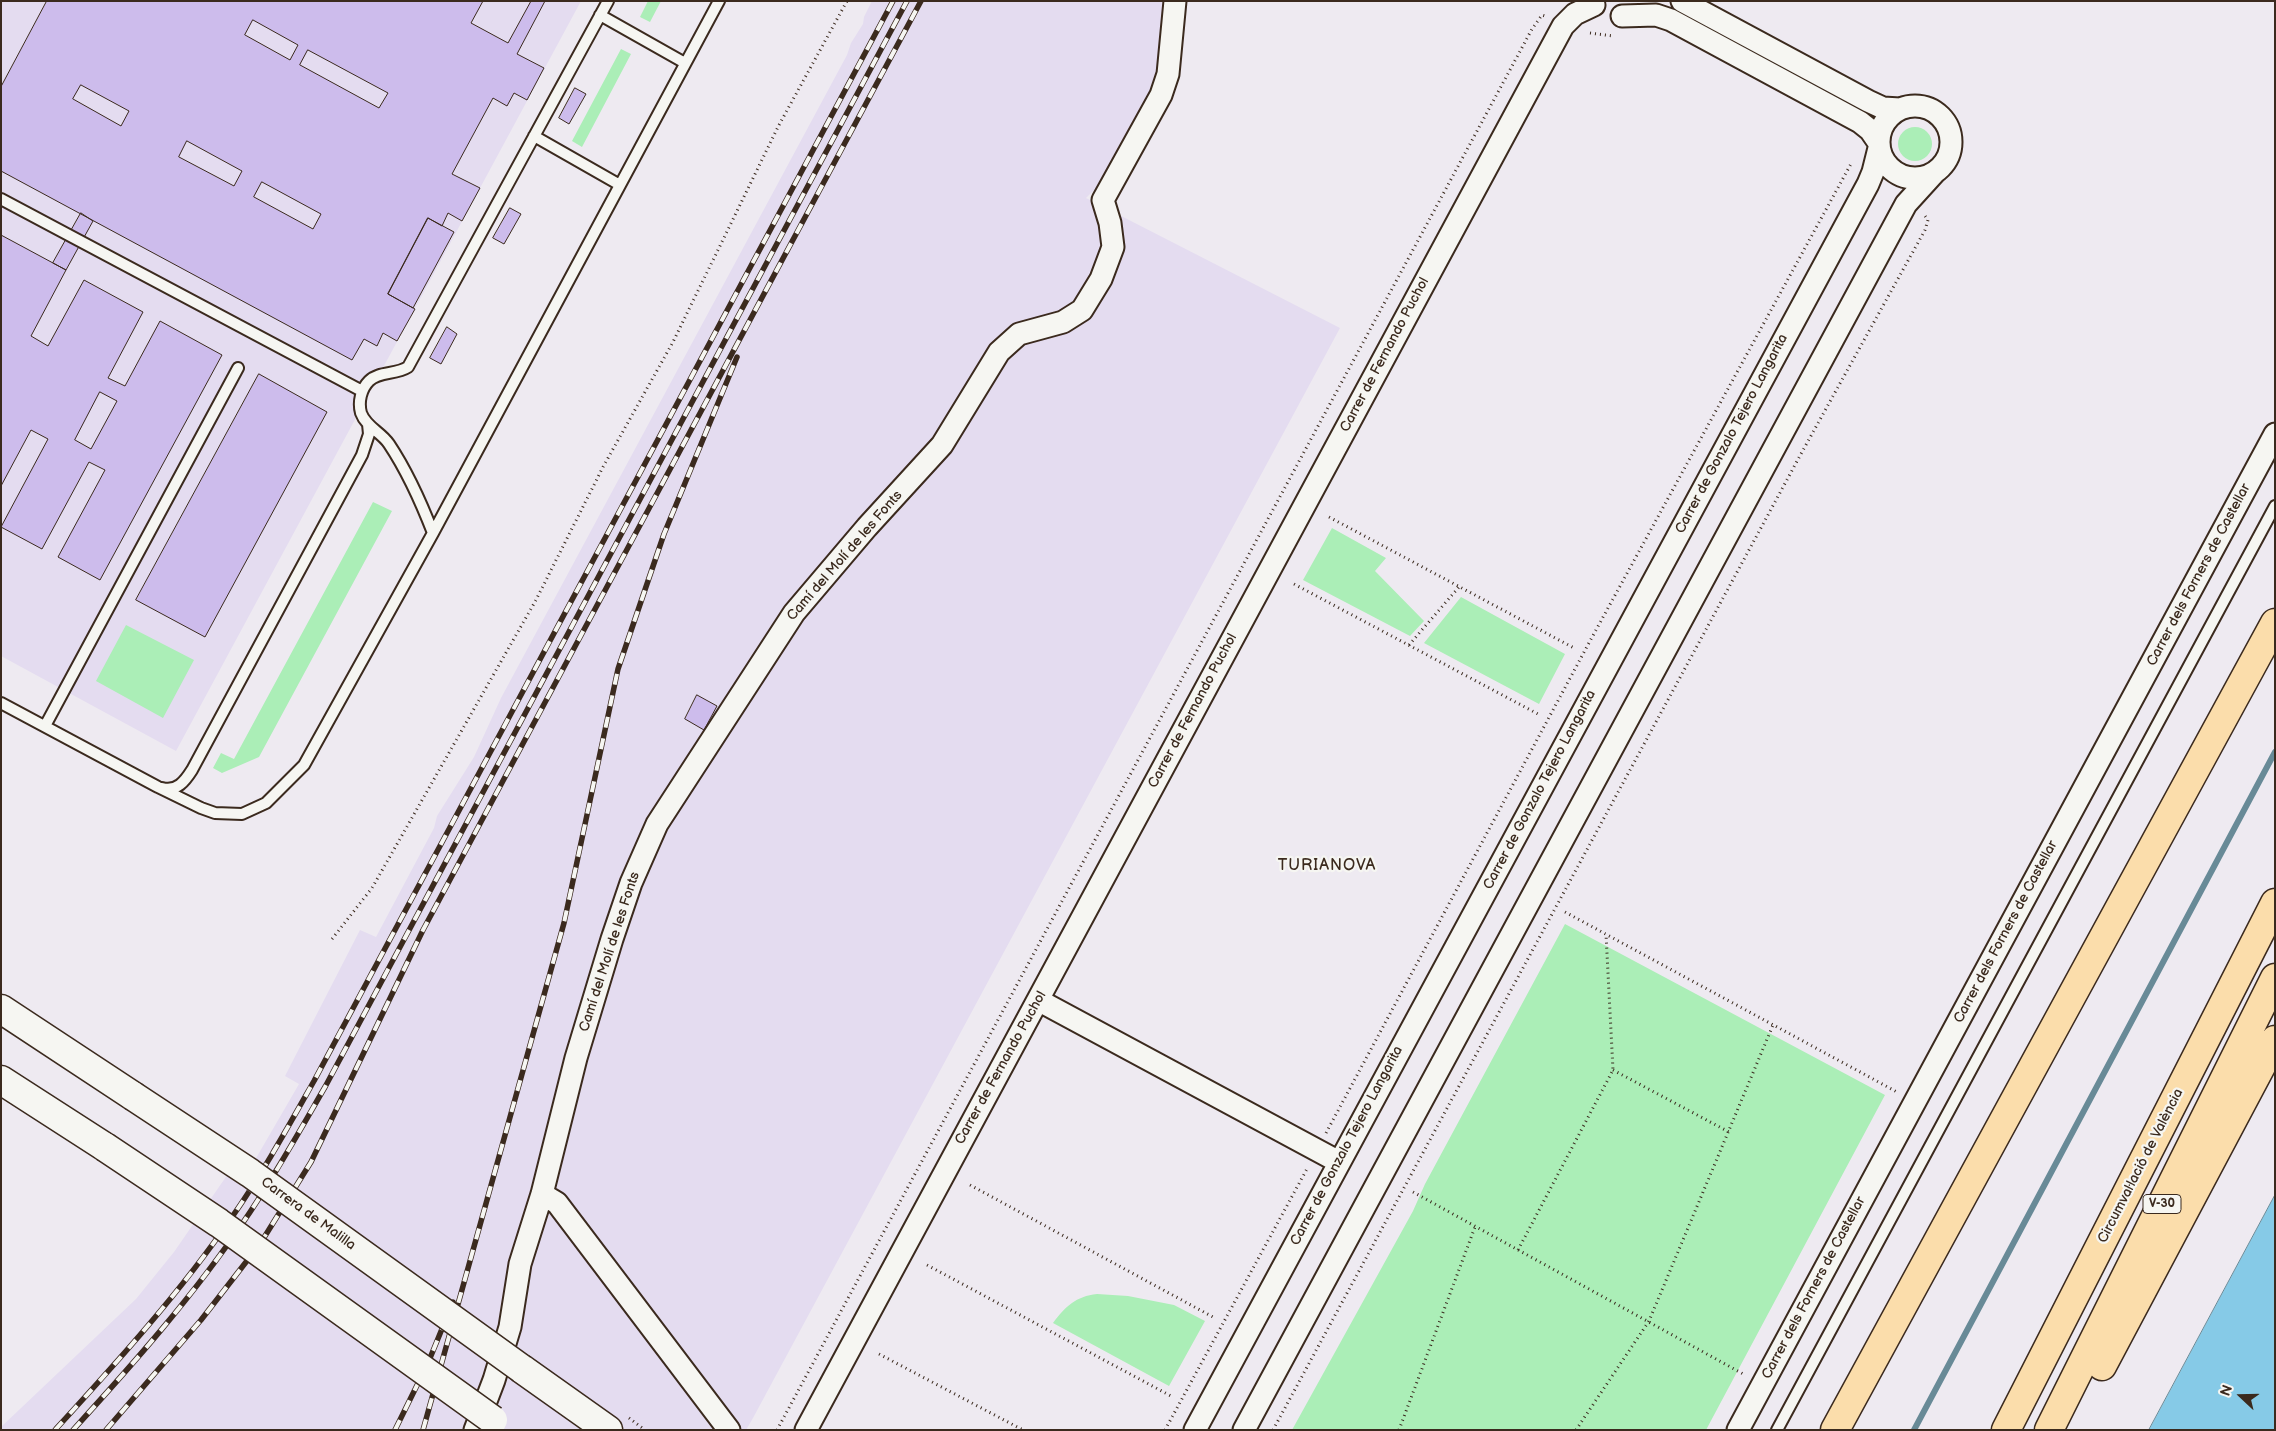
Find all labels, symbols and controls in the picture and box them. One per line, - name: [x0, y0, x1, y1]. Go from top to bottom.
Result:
- street label: Carrer de Fernando Puchol: [1337, 275, 1433, 435]
- street label: Carrer de Gonzalo Tejero Langarita: [1672, 331, 1792, 537]
- street label: Carrer dels Forners de Castellar: [2144, 481, 2254, 669]
- street label: Camí del Molí de les Fonts: [784, 487, 906, 625]
- street label: Carrer de Fernando Puchol: [1145, 631, 1241, 791]
- street label: Carrer de Gonzalo Tejero Langarita: [1480, 687, 1600, 893]
- street label: Carrer dels Forners de Castellar: [1951, 838, 2061, 1026]
- district label: TURIANOVA: [1277, 856, 1377, 876]
- street label: Camí del Molí de les Fonts: [576, 870, 644, 1034]
- street label: Carrer de Fernando Puchol: [952, 988, 1050, 1148]
- street label: Carrer de Gonzalo Tejero Langarita: [1287, 1043, 1407, 1249]
- street label: Circumval·lació de València: [2095, 1086, 2187, 1246]
- street label: Carrera de Malilla: [257, 1174, 359, 1254]
- street label: Carrer dels Forners de Castellar: [1759, 1194, 1869, 1382]
- road number: V-30: [2143, 1194, 2181, 1214]
- north arrow: [2216, 1371, 2266, 1421]
- text: N: [2217, 1382, 2236, 1398]

